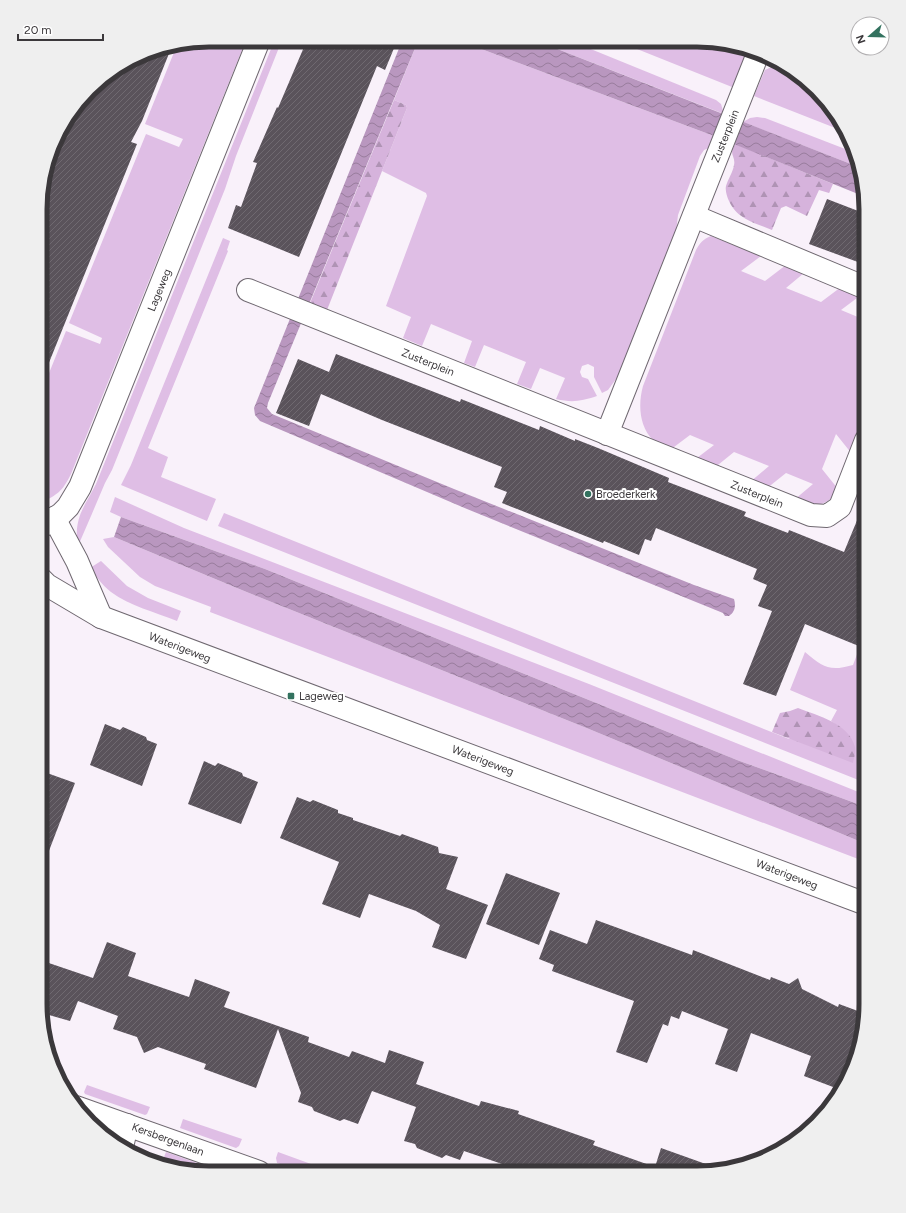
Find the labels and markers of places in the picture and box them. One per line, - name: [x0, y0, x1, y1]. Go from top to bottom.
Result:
- place label: Broederkerk: [596, 488, 656, 501]
- marker: Broederkerk: [583, 489, 593, 499]
- place label: Lageweg: [299, 690, 344, 703]
- marker: Lageweg: [286, 691, 296, 701]

